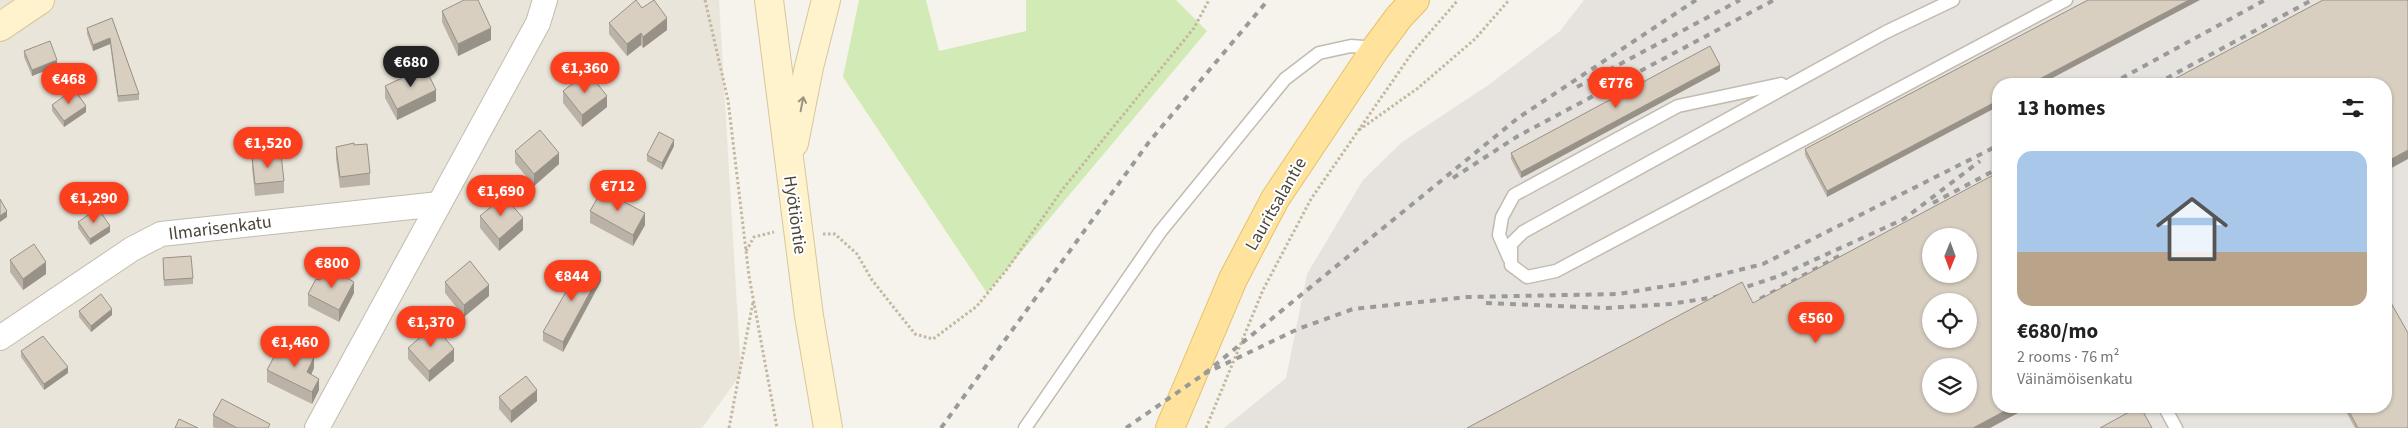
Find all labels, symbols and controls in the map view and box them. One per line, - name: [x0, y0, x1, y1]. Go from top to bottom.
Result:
- pin: €680: [381, 46, 441, 88]
- text: €680: [394, 51, 428, 73]
- pin: €1,360: [544, 52, 626, 94]
- text: €1,360: [561, 57, 609, 79]
- pin: €468: [39, 62, 99, 105]
- pin: €776: [1586, 66, 1646, 109]
- text: €468: [52, 68, 86, 90]
- text: €776: [1599, 72, 1633, 94]
- text: 13 homes: [2017, 93, 2105, 123]
- icon: filters: [2339, 94, 2367, 122]
- one-way arrow: [798, 96, 807, 112]
- pin: €1,520: [227, 126, 309, 169]
- text: €1,520: [244, 132, 292, 154]
- street label: Lauritsalantie: [1239, 153, 1313, 255]
- pin: €712: [588, 170, 648, 212]
- pin: €1,690: [460, 174, 542, 217]
- street label: Hyötiöntie: [777, 174, 813, 256]
- text: €712: [601, 175, 635, 197]
- text: €1,690: [477, 180, 525, 202]
- pin: €1,290: [53, 182, 135, 224]
- icon: home: [2147, 184, 2237, 274]
- text: €1,290: [70, 187, 118, 209]
- street label: Ilmarisenkatu: [167, 209, 273, 247]
- north arrow: [1922, 228, 1978, 282]
- map controls: [1922, 228, 1977, 413]
- pin: €800: [302, 246, 362, 289]
- text: €800: [315, 252, 349, 274]
- pin: €844: [542, 260, 602, 302]
- text: €844: [555, 265, 589, 287]
- button: locate: [1922, 293, 1977, 348]
- pin: €560: [1786, 302, 1846, 344]
- pin: €1,370: [390, 306, 472, 348]
- text: €560: [1799, 307, 1833, 329]
- text: €1,370: [407, 311, 455, 333]
- text: €680/mo: [2017, 316, 2098, 346]
- pin: €1,460: [254, 326, 336, 368]
- text: €1,460: [271, 331, 319, 353]
- text: 2 rooms · 76 m²: [2017, 346, 2119, 368]
- button: layers: [1922, 358, 1977, 413]
- text: Väinämöisenkatu: [2017, 368, 2133, 390]

